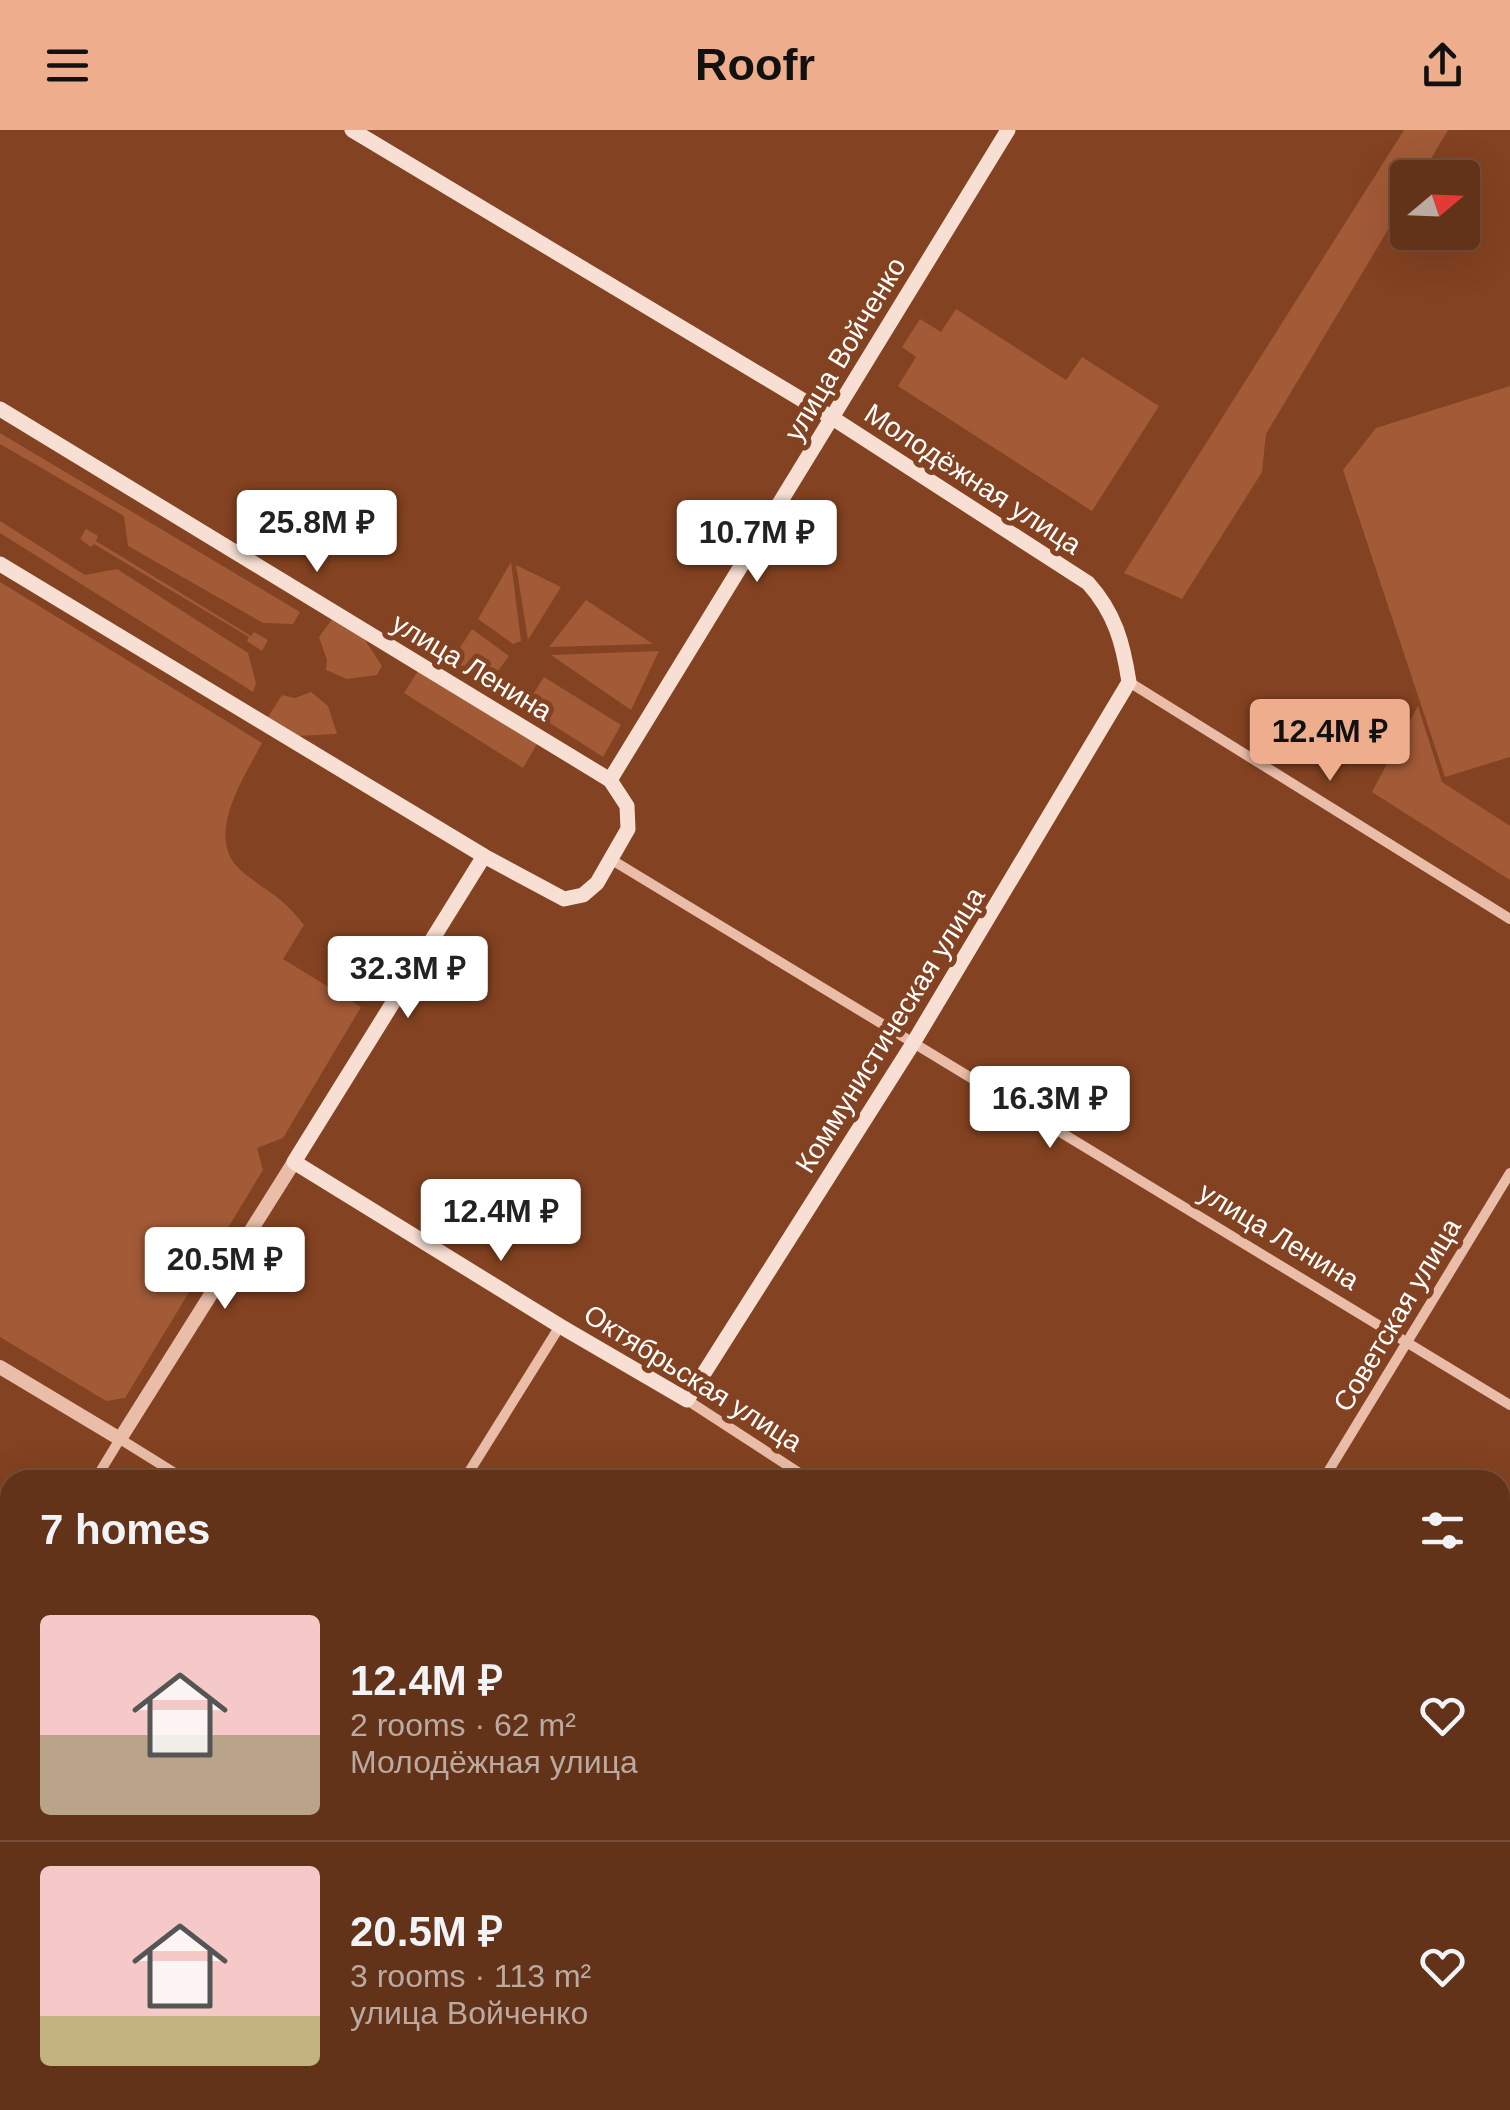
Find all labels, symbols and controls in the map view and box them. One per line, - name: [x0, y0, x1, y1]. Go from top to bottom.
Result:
- icon: menu: [40, 38, 95, 93]
- icon: share: [1415, 38, 1470, 93]
- text: Roofr: [695, 39, 815, 90]
- north arrow: [1390, 160, 1480, 250]
- map controls: [1390, 160, 1480, 250]
- street label: улица Войченко: [778, 252, 912, 446]
- street label: Молодёжная улица: [859, 397, 1087, 561]
- pin: 25.8M ₽: [225, 490, 409, 575]
- pin: 10.7M ₽: [665, 500, 849, 585]
- text: 25.8M ₽: [259, 504, 375, 540]
- text: 10.7M ₽: [699, 514, 815, 550]
- street label: улица Ленина: [387, 607, 558, 727]
- pin: 12.4M ₽: [1238, 699, 1422, 784]
- text: 12.4M ₽: [1272, 713, 1388, 749]
- street label: Коммунистическая улица: [789, 881, 991, 1178]
- pin: 32.3M ₽: [316, 936, 500, 1021]
- text: 32.3M ₽: [350, 950, 466, 986]
- pin: 16.3M ₽: [958, 1066, 1142, 1151]
- text: 16.3M ₽: [992, 1080, 1108, 1116]
- street label: улица Ленина: [1194, 1176, 1365, 1296]
- pin: 12.4M ₽: [409, 1179, 593, 1264]
- text: 12.4M ₽: [443, 1193, 559, 1229]
- street label: Советская улица: [1327, 1212, 1467, 1417]
- pin: 20.5M ₽: [133, 1227, 317, 1312]
- text: 20.5M ₽: [167, 1241, 283, 1277]
- street label: Октябрьская улица: [578, 1298, 808, 1458]
- icon: filters: [1415, 1503, 1470, 1558]
- text: 7 homes: [40, 1506, 210, 1553]
- icon: home: [120, 1655, 240, 1775]
- text: 12.4M ₽: [350, 1657, 503, 1704]
- icon: heart: [1415, 1688, 1470, 1743]
- text: 2 rooms · 62 m²: [350, 1707, 576, 1743]
- text: Молодёжная улица: [350, 1744, 638, 1780]
- icon: home: [120, 1906, 240, 2026]
- text: 20.5M ₽: [350, 1908, 503, 1955]
- icon: heart: [1415, 1939, 1470, 1994]
- text: 3 rooms · 113 m²: [350, 1958, 591, 1994]
- text: улица Войченко: [350, 1995, 588, 2031]

